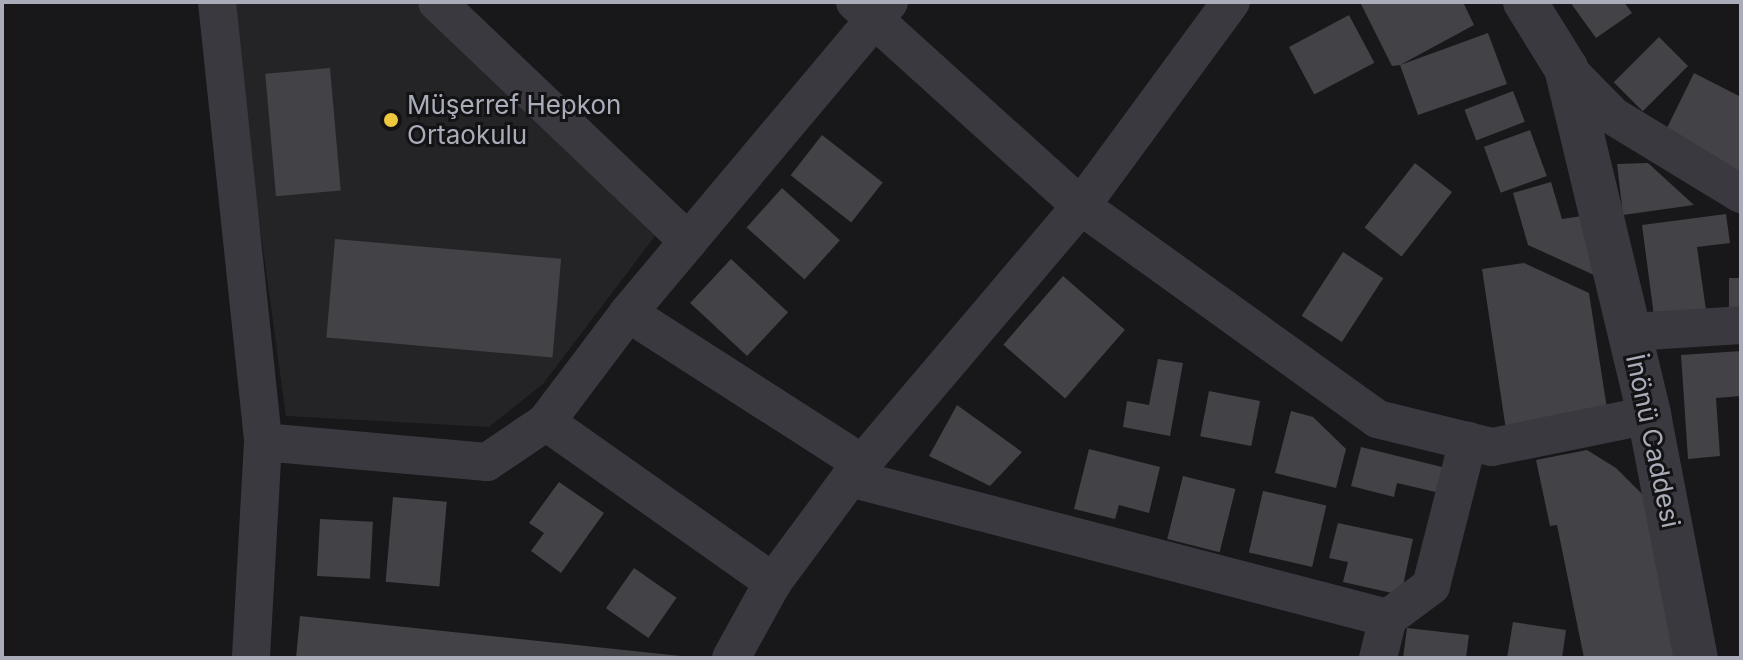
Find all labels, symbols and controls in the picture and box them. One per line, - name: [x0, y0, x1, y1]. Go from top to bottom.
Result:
- place label: Müşerref Hepkon Ortaokulu: [407, 89, 621, 150]
- marker: Müşerref Hepkon Ortaokulu: [382, 111, 400, 129]
- street label: İnönü Caddesi: [1619, 351, 1687, 531]

